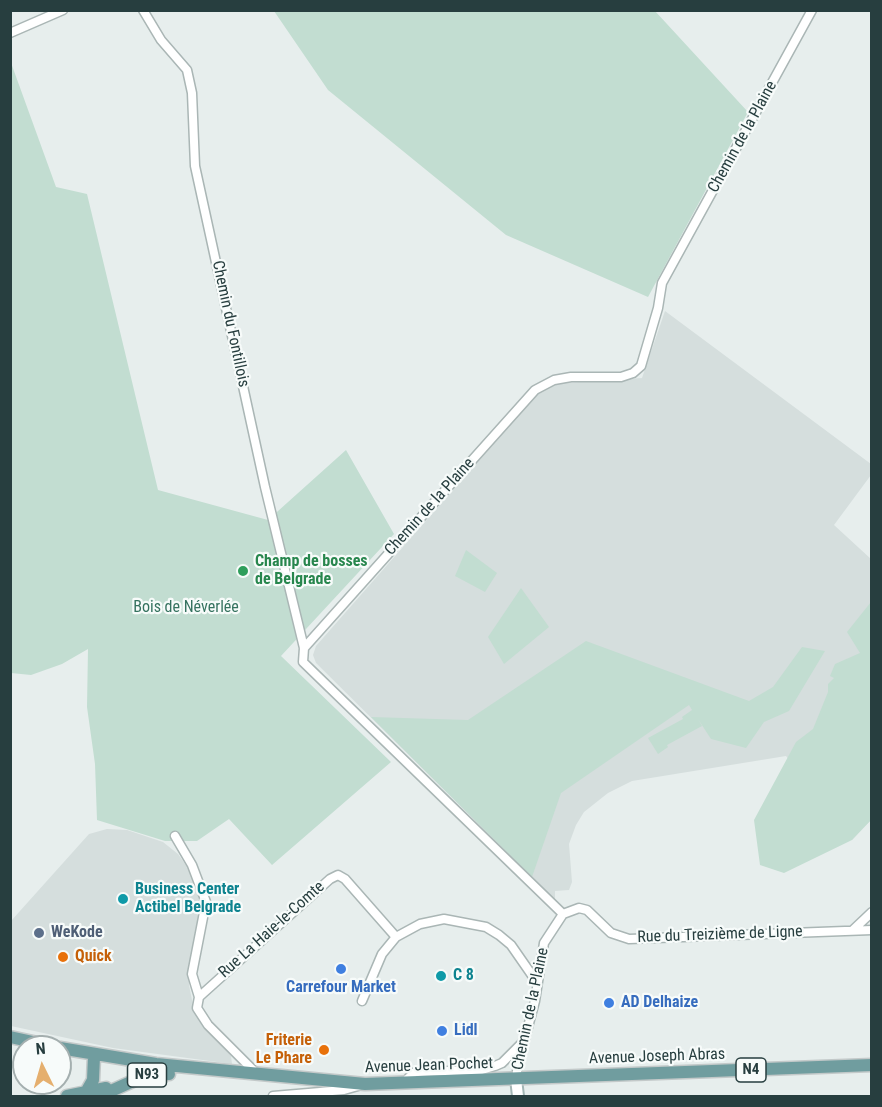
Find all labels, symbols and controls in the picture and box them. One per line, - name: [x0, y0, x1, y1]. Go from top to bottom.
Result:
- street label: Chemin de la Plaine: [704, 78, 782, 196]
- street label: Chemin du Fontillois: [207, 259, 253, 389]
- street label: Chemin de la Plaine: [381, 454, 479, 560]
- place label: Champ de bosses de Belgrade: [255, 552, 368, 590]
- marker: Champ de bosses de Belgrade: [236, 564, 250, 578]
- park label: Bois de Néverlée: [133, 598, 239, 618]
- street label: Rue La Haie-le-Comte: [215, 878, 329, 982]
- place label: Business Center Actibel Belgrade: [135, 880, 241, 918]
- marker: Business Center Actibel Belgrade: [116, 892, 130, 906]
- place label: WeKode: [51, 923, 103, 943]
- street label: Rue du Treizième de Ligne: [637, 923, 803, 947]
- marker: WeKode: [32, 926, 46, 940]
- street label: Chemin de la Plaine: [509, 946, 553, 1072]
- place label: Quick: [75, 947, 112, 967]
- marker: Quick: [56, 950, 70, 964]
- marker: Carrefour Market: [334, 962, 348, 976]
- place label: C 8: [453, 966, 474, 986]
- marker: C 8: [434, 969, 448, 983]
- place label: Carrefour Market: [286, 978, 396, 998]
- place label: AD Delhaize: [621, 993, 698, 1013]
- marker: AD Delhaize: [602, 996, 616, 1010]
- place label: Lidl: [454, 1021, 478, 1041]
- marker: Lidl: [435, 1024, 449, 1038]
- place label: Friterie Le Phare: [256, 1031, 312, 1069]
- north arrow: [12, 1035, 72, 1095]
- text: N: [35, 1039, 46, 1058]
- marker: Friterie Le Phare: [317, 1043, 331, 1057]
- street label: Avenue Joseph Abras: [589, 1045, 725, 1069]
- street label: Avenue Jean Pochet: [365, 1054, 493, 1078]
- road number: N4: [736, 1058, 766, 1082]
- road number: N93: [128, 1063, 166, 1087]

